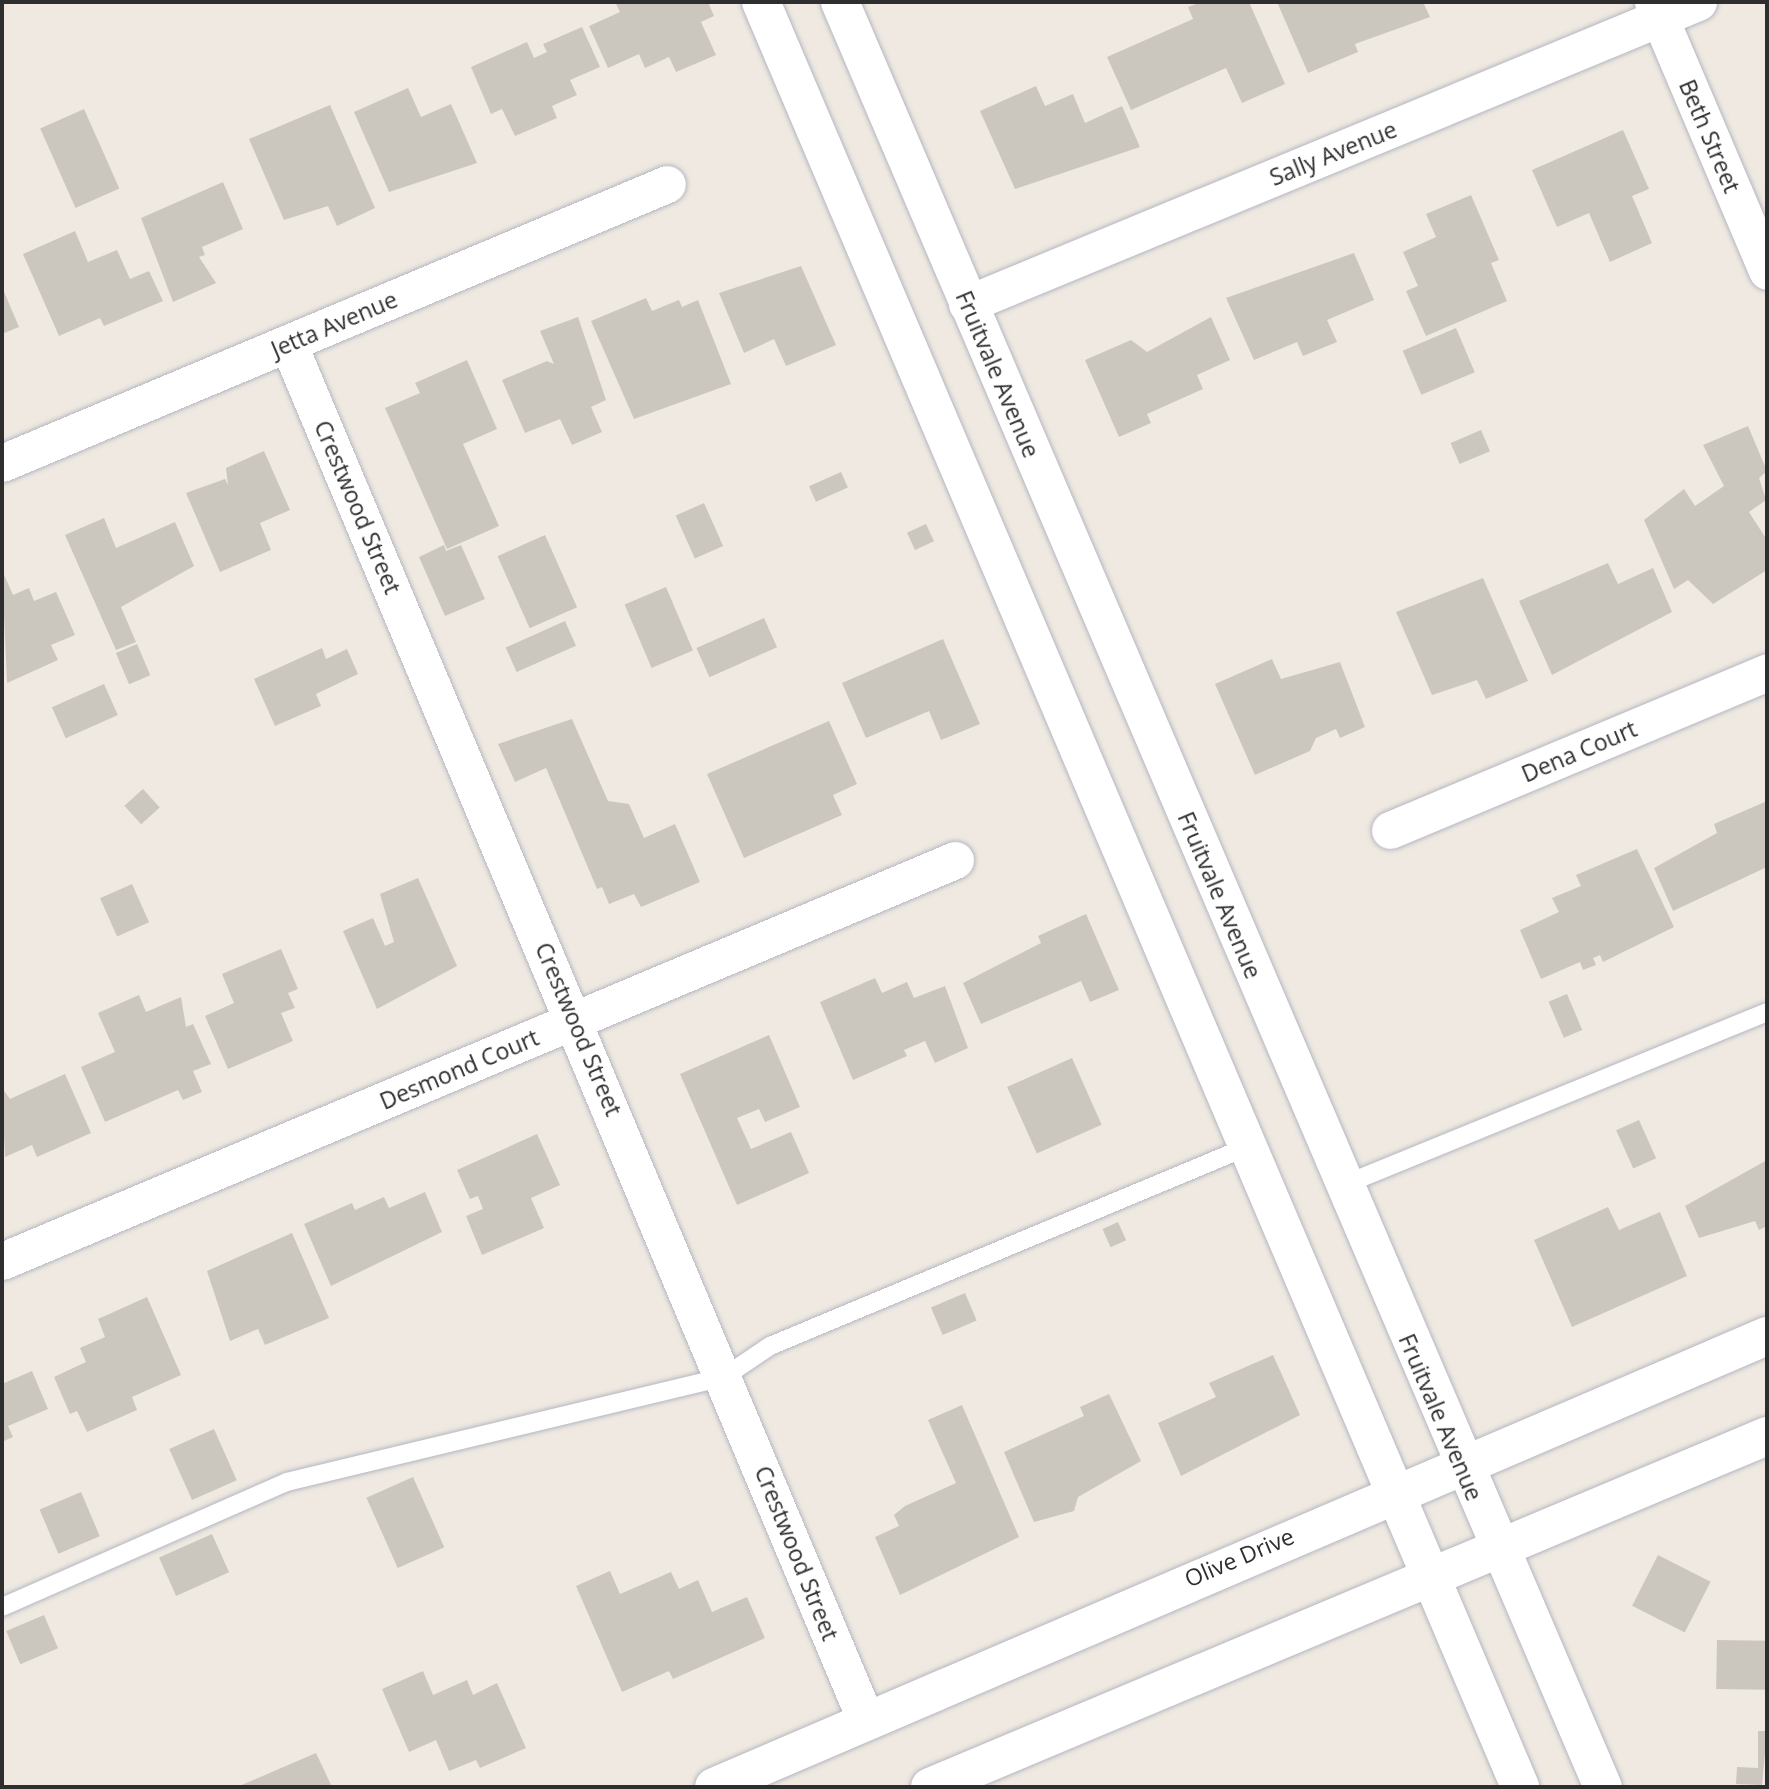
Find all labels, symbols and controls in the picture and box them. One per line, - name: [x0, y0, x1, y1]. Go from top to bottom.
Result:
- street label: Beth Street: [1674, 75, 1746, 197]
- street label: Sally Avenue: [1265, 115, 1401, 191]
- street label: Jetta Avenue: [267, 285, 401, 363]
- street label: Fruitvale Avenue: [950, 286, 1046, 462]
- street label: Crestwood Street: [309, 416, 407, 598]
- street label: Dena Court: [1517, 714, 1641, 788]
- street label: Fruitvale Avenue: [1172, 807, 1268, 983]
- street label: Crestwood Street: [530, 938, 628, 1120]
- street label: Desmond Court: [375, 1023, 543, 1115]
- street label: Fruitvale Avenue: [1393, 1329, 1489, 1505]
- street label: Crestwood Street: [749, 1462, 845, 1644]
- street label: Olive Drive: [1180, 1522, 1298, 1592]

